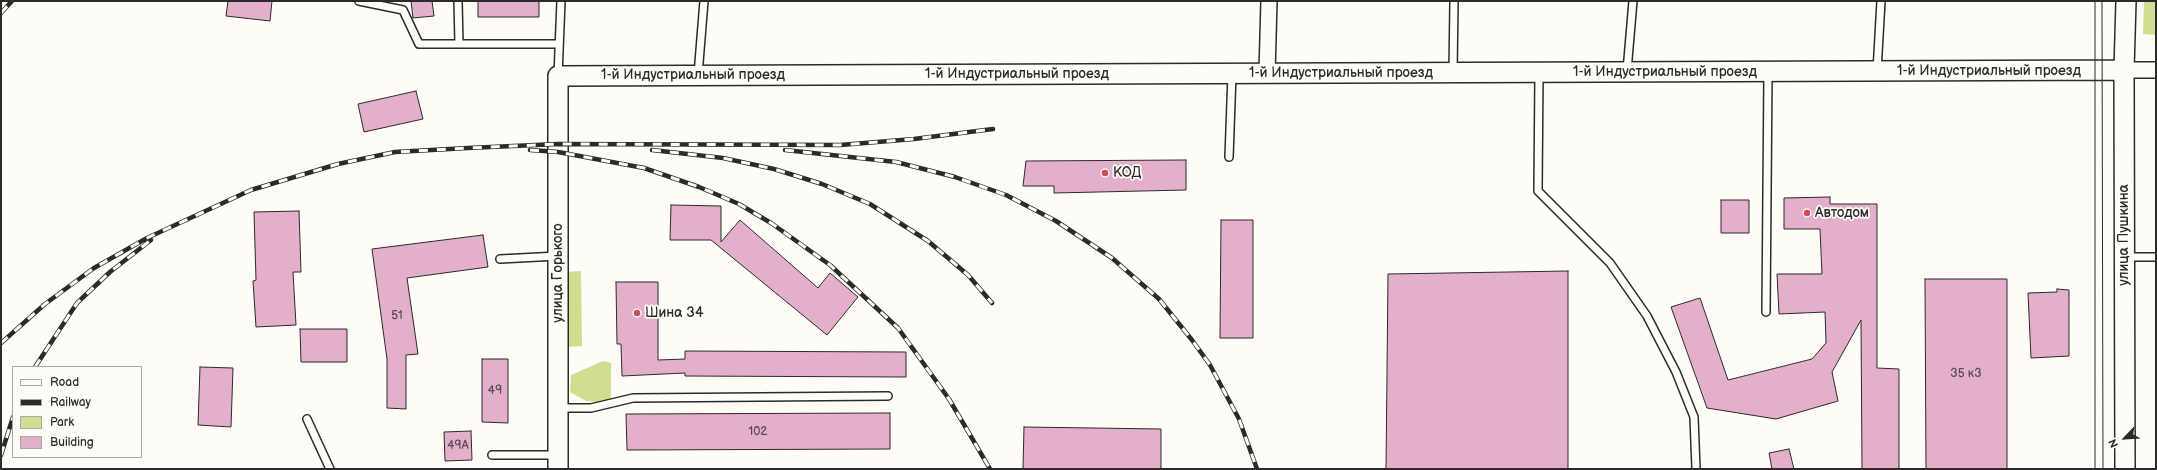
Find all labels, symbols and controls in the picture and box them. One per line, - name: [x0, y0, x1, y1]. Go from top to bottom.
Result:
- street label: 1-й Индустриальный проезд: [1897, 63, 2081, 79]
- street label: 1-й Индустриальный проезд: [1573, 64, 1757, 80]
- street label: 1-й Индустриальный проезд: [1249, 65, 1433, 81]
- street label: 1-й Индустриальный проезд: [925, 66, 1109, 82]
- street label: 1-й Индустриальный проезд: [601, 67, 785, 83]
- place label: КОД: [1113, 165, 1141, 181]
- marker: КОД: [1100, 168, 1110, 178]
- street label: улица Пушкина: [2116, 184, 2132, 286]
- place label: Автодом: [1815, 205, 1869, 221]
- marker: Автодом: [1802, 208, 1812, 218]
- street label: улица Горького: [550, 223, 566, 323]
- place label: Шина 34: [645, 305, 703, 321]
- marker: Шина 34: [632, 308, 642, 318]
- house number: 51: [391, 309, 403, 323]
- legend: [12, 366, 142, 458]
- house number: 35 к3: [1950, 367, 1982, 381]
- text: Road: [50, 375, 79, 390]
- house number: 49: [488, 384, 502, 398]
- text: Railway: [50, 395, 91, 410]
- text: Park: [50, 415, 74, 430]
- north arrow: [2105, 418, 2145, 458]
- house number: 102: [749, 425, 767, 439]
- text: Building: [50, 435, 94, 450]
- text: N: [2106, 437, 2121, 450]
- house number: 49А: [447, 439, 469, 453]

